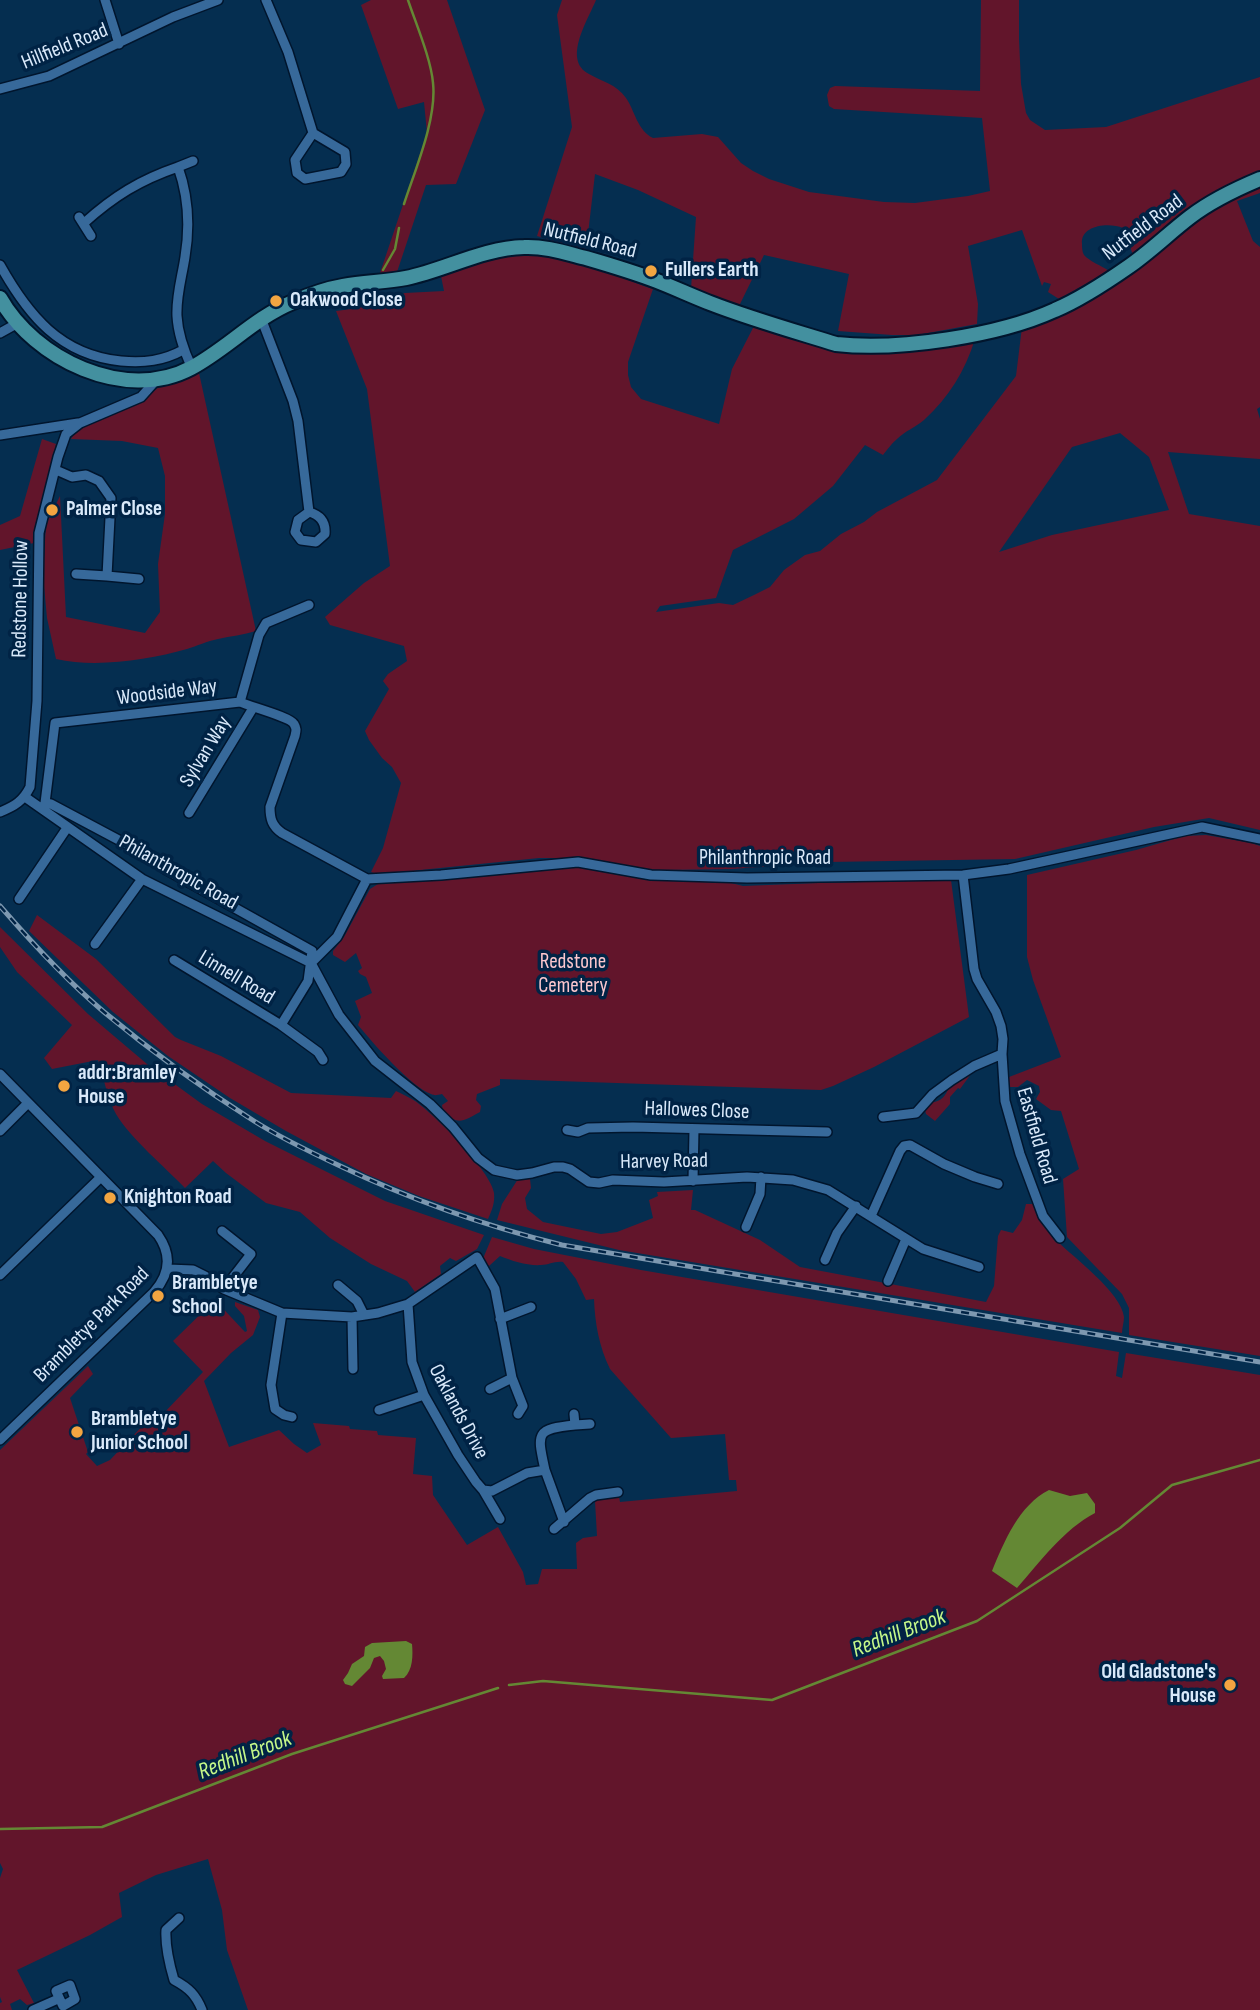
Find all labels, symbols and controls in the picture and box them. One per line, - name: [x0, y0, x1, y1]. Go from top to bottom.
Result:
- street label: Hillfield Road: [18, 18, 112, 76]
- street label: Nutfield Road: [1098, 189, 1188, 267]
- street label: Nutfield Road: [541, 217, 639, 265]
- place label: Fullers Earth: [665, 258, 758, 284]
- marker: Fullers Earth: [643, 263, 659, 279]
- place label: Oakwood Close: [290, 288, 403, 314]
- marker: Oakwood Close: [268, 293, 284, 309]
- place label: Palmer Close: [66, 497, 162, 523]
- marker: Palmer Close: [44, 502, 60, 518]
- street label: Redstone Hollow: [7, 540, 35, 658]
- street label: Woodside Way: [116, 674, 218, 712]
- street label: Sylvan Way: [175, 712, 237, 792]
- street label: Philanthropic Road: [114, 830, 242, 916]
- street label: Philanthropic Road: [699, 846, 831, 872]
- street label: Linnell Road: [193, 946, 279, 1010]
- park label: Redstone Cemetery: [538, 950, 608, 1000]
- place label: addr:Bramley House: [78, 1061, 177, 1111]
- marker: addr:Bramley House: [56, 1078, 72, 1094]
- street label: Eastfield Road: [1010, 1085, 1062, 1187]
- street label: Hallowes Close: [644, 1097, 750, 1125]
- street label: Harvey Road: [620, 1149, 708, 1175]
- place label: Knighton Road: [124, 1185, 232, 1211]
- marker: Knighton Road: [102, 1190, 118, 1206]
- street label: Brambletye Park Road: [29, 1262, 155, 1388]
- place label: Brambletye School: [172, 1271, 258, 1321]
- marker: Brambletye School: [150, 1288, 166, 1304]
- street label: Oaklands Drive: [423, 1360, 493, 1464]
- place label: Brambletye Junior School: [91, 1407, 188, 1457]
- marker: Brambletye Junior School: [69, 1424, 85, 1440]
- water label: Redhill Brook: [848, 1604, 950, 1664]
- place label: Old Gladstone's House: [1101, 1660, 1216, 1710]
- marker: Old Gladstone's House: [1222, 1677, 1238, 1693]
- water label: Redhill Brook: [194, 1726, 296, 1786]

